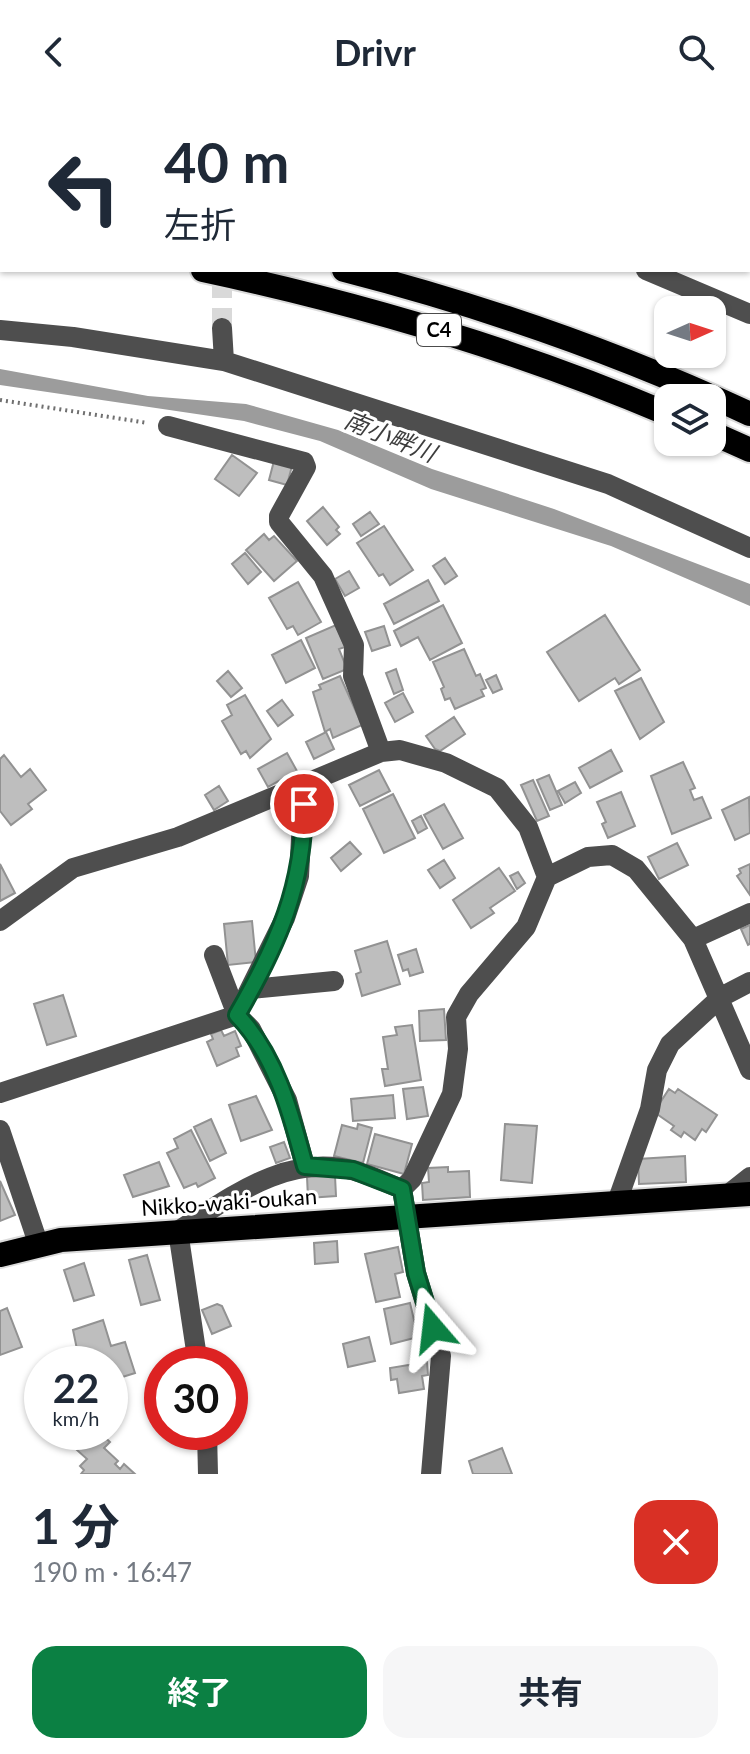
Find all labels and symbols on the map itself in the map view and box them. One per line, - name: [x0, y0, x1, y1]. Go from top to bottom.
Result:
- north arrow: [654, 296, 726, 368]
- road number: C4: [417, 314, 461, 346]
- water label: 南小畔川: [341, 404, 443, 468]
- pin: [270, 770, 338, 838]
- street label: Nikko-waki-oukan: [140, 1182, 318, 1221]
- position arrow: [391, 1286, 475, 1370]
- speed limit sign: 30: [144, 1346, 248, 1450]

